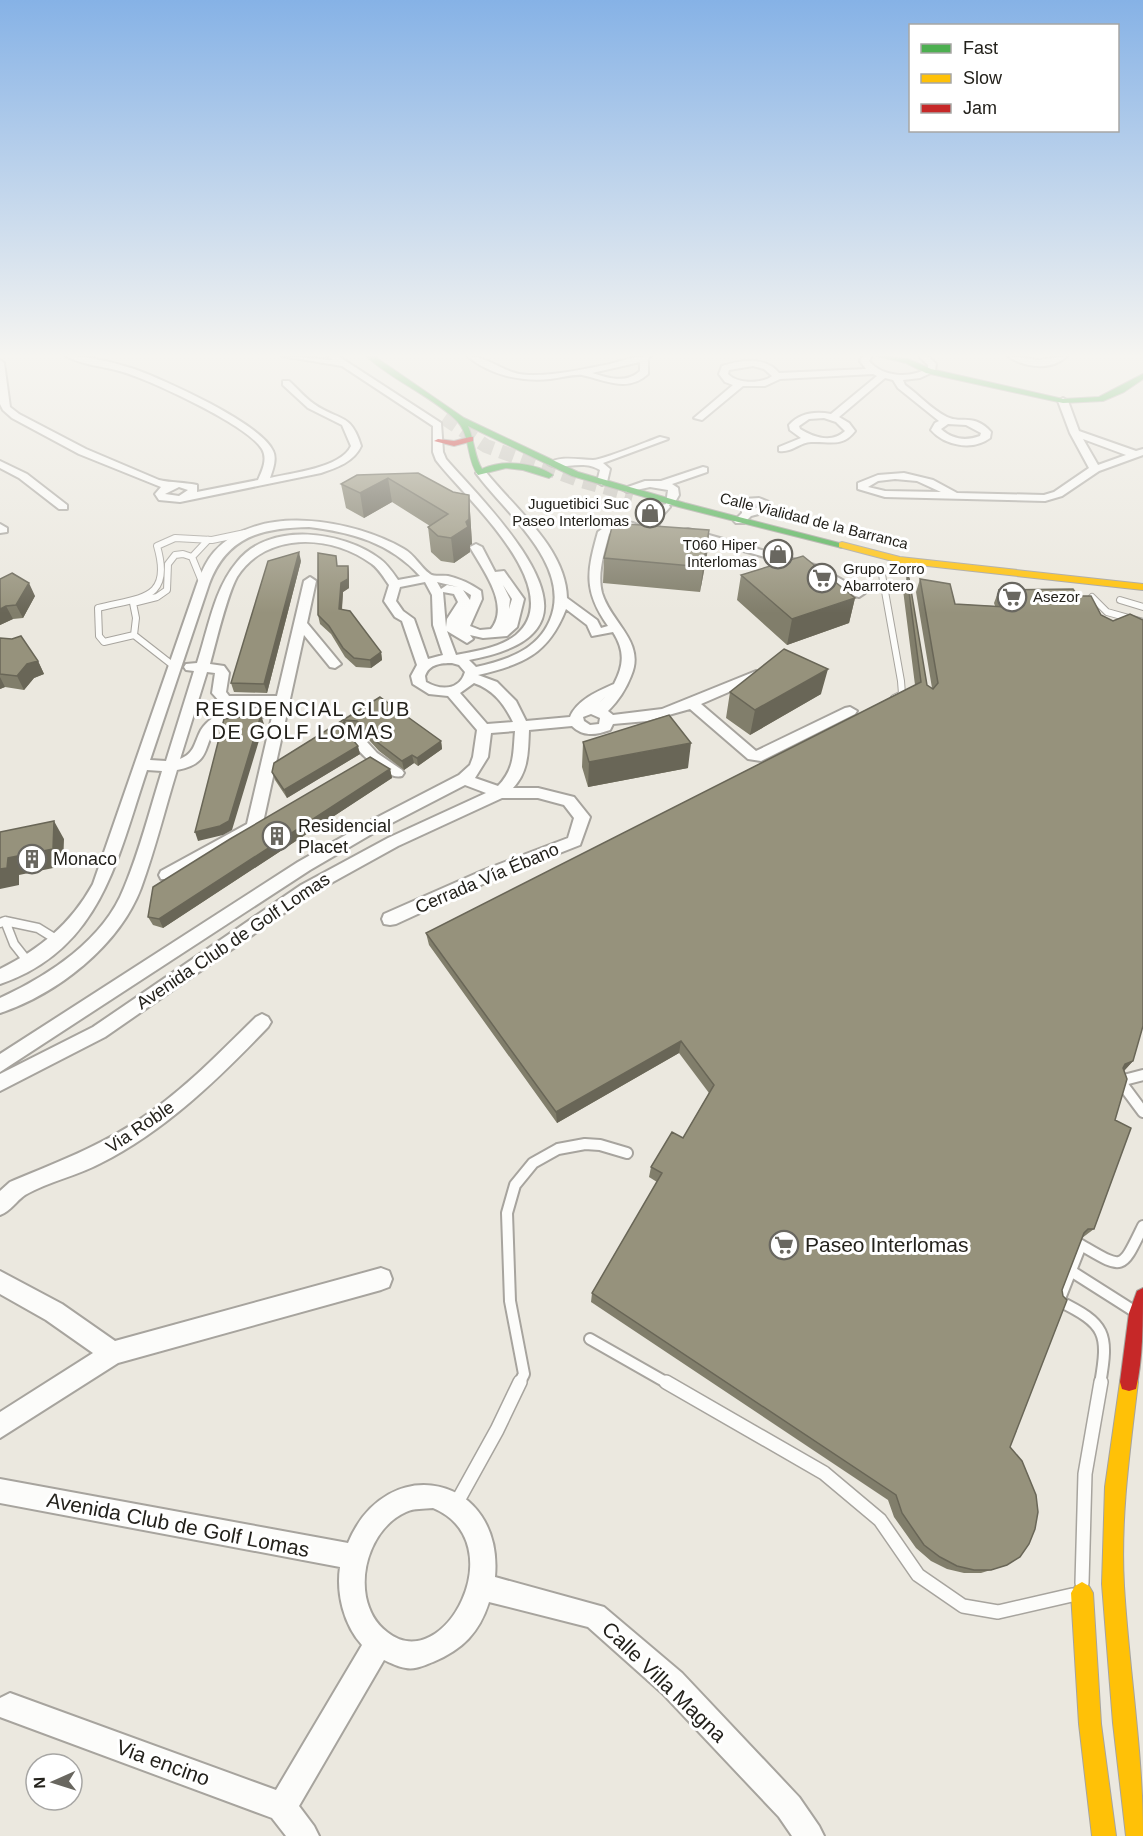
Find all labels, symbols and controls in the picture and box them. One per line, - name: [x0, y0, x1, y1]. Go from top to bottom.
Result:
- legend: [909, 24, 1119, 132]
- text: Fast: [963, 38, 998, 58]
- text: Slow: [963, 68, 1003, 88]
- text: Jam: [963, 98, 997, 118]
- street label: Calle Vialidad de la Barranca: [718, 489, 911, 552]
- place label: Juguetibici Suc Paseo Interlomas: [512, 495, 629, 529]
- shop icon: Juguetibici Suc Paseo Interlomas: [634, 497, 666, 529]
- place label: T060 Hiper Interlomas: [683, 536, 757, 570]
- shop icon: T060 Hiper Interlomas: [762, 538, 794, 570]
- place label: Grupo Zorro Abarrotero: [843, 560, 925, 594]
- supermarket icon: Grupo Zorro Abarrotero: [806, 562, 838, 594]
- supermarket icon: Asezor: [996, 581, 1028, 613]
- place label: Asezor: [1033, 588, 1080, 605]
- district label: RESIDENCIAL CLUB DE GOLF LOMAS: [195, 698, 411, 743]
- place label: Residencial Placet: [298, 816, 391, 857]
- building icon: Residencial Placet: [261, 820, 293, 852]
- street label: Cerrada Vía Ébano: [412, 839, 562, 917]
- building icon: Monaco: [16, 843, 48, 875]
- place label: Monaco: [53, 849, 117, 869]
- street label: Avenida Club de Golf Lomas: [133, 869, 333, 1013]
- street label: Via Roble: [102, 1097, 178, 1157]
- supermarket icon: Paseo Interlomas: [768, 1229, 800, 1261]
- place label: Paseo Interlomas: [805, 1233, 968, 1256]
- street label: Avenida Club de Golf Lomas: [45, 1488, 311, 1561]
- street label: Calle Villa Magna: [598, 1617, 731, 1747]
- street label: Via encino: [113, 1735, 213, 1790]
- north arrow: [24, 1752, 84, 1812]
- text: N: [31, 1777, 48, 1789]

